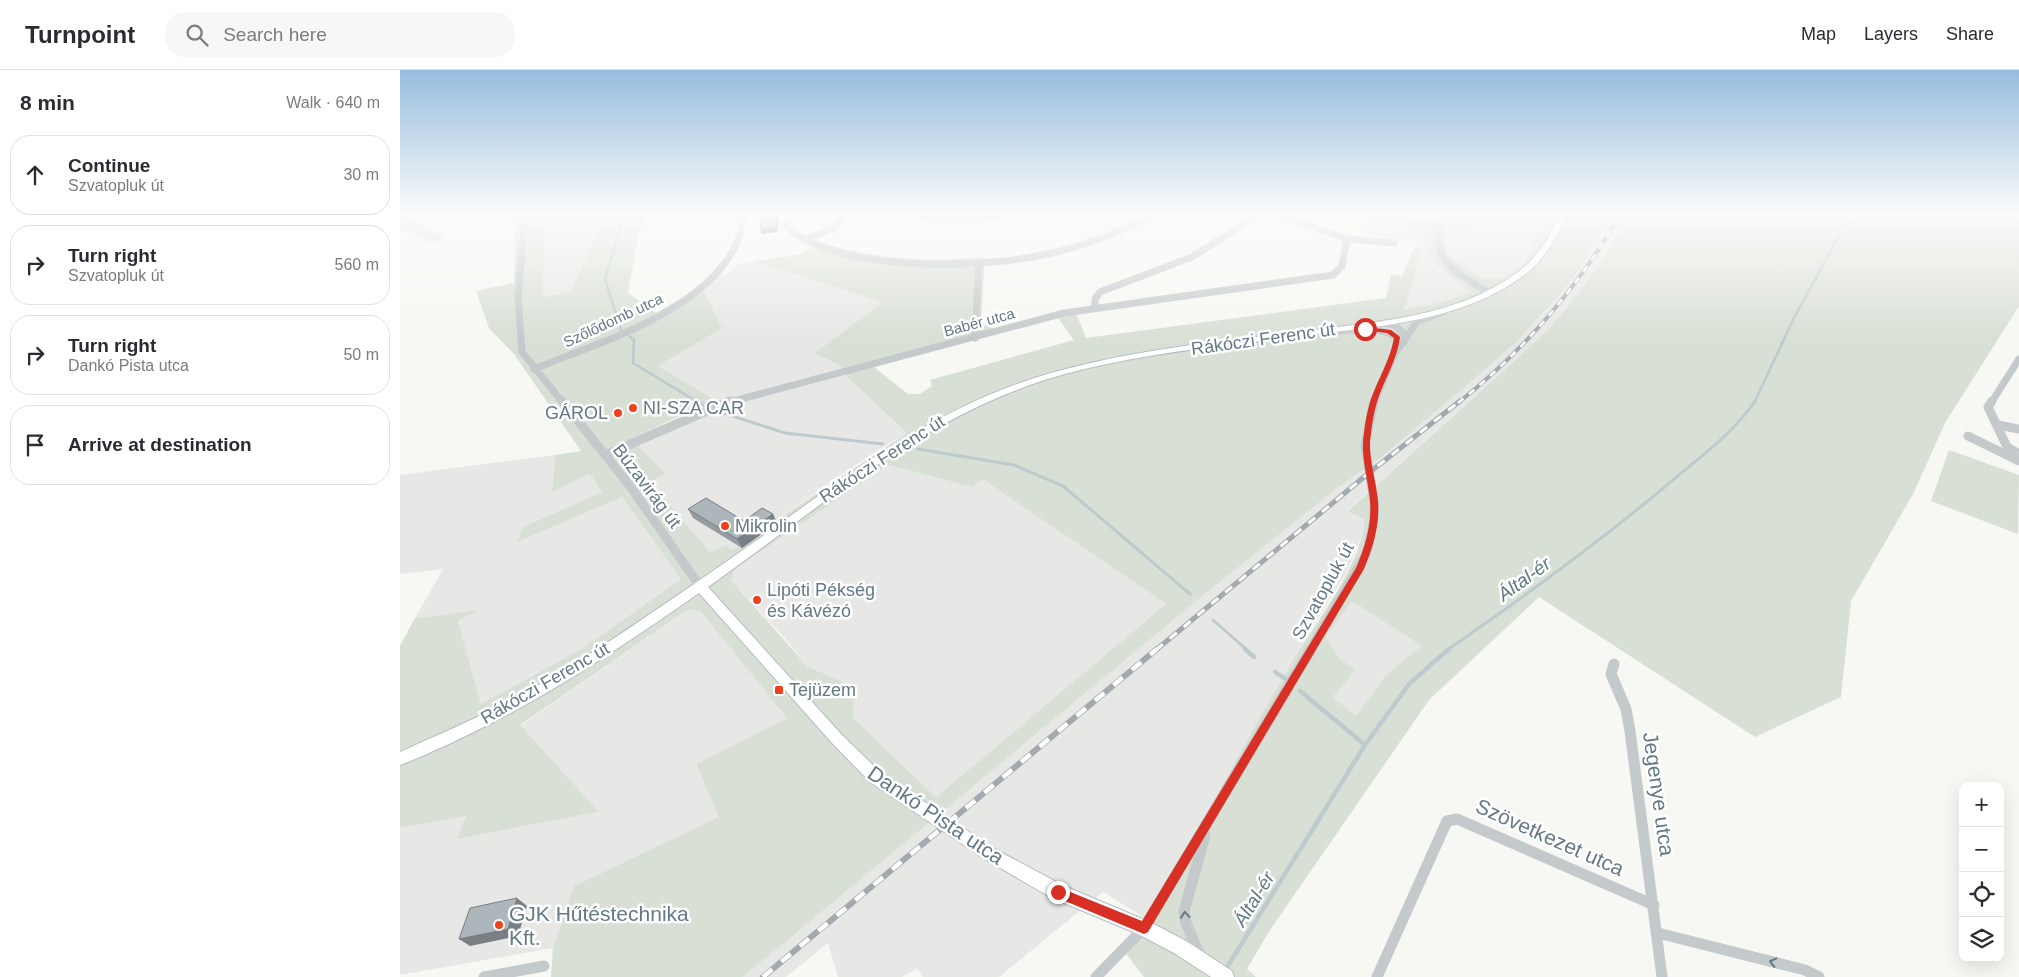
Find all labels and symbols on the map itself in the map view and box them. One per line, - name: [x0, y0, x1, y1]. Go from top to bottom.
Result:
- street label: Szőlődomb utca: [561, 289, 666, 350]
- street label: Babér utca: [942, 304, 1017, 340]
- route start: [1354, 318, 1377, 341]
- street label: Rákóczi Ferenc út: [1190, 319, 1336, 359]
- place label: NI-SZA CAR: [643, 398, 744, 418]
- marker: NI-SZA CAR: [627, 402, 639, 414]
- place label: GÁROL: [545, 403, 608, 423]
- marker: GÁROL: [612, 407, 624, 419]
- street label: Rákóczi Ferenc út: [816, 411, 948, 507]
- street label: Búzavirág út: [609, 440, 685, 532]
- place label: Mikrolin: [735, 516, 797, 536]
- marker: Mikrolin: [719, 520, 731, 532]
- street label: Szvatopluk út: [1288, 539, 1358, 643]
- water label: Által-ér: [1493, 552, 1555, 606]
- place label: Lipóti Pékség és Kávézó: [767, 580, 875, 621]
- marker: Lipóti Pékség és Kávézó: [751, 594, 763, 606]
- street label: Rákóczi Ferenc út: [477, 638, 613, 728]
- place label: Tejüzem: [789, 680, 856, 700]
- marker: Tejüzem: [773, 684, 785, 696]
- street label: Jegenye utca: [1639, 731, 1679, 858]
- street label: Dankó Pista utca: [864, 761, 1008, 869]
- street label: Szövetkezet utca: [1472, 794, 1628, 880]
- water label: Által-ér: [1229, 867, 1279, 931]
- route end: [1047, 881, 1070, 904]
- place label: GJK Hűtéstechnika Kft.: [509, 902, 689, 949]
- one-way arrow: [1180, 911, 1191, 919]
- marker: GJK Hűtéstechnika Kft.: [493, 919, 505, 931]
- one-way arrow: [1768, 957, 1777, 968]

